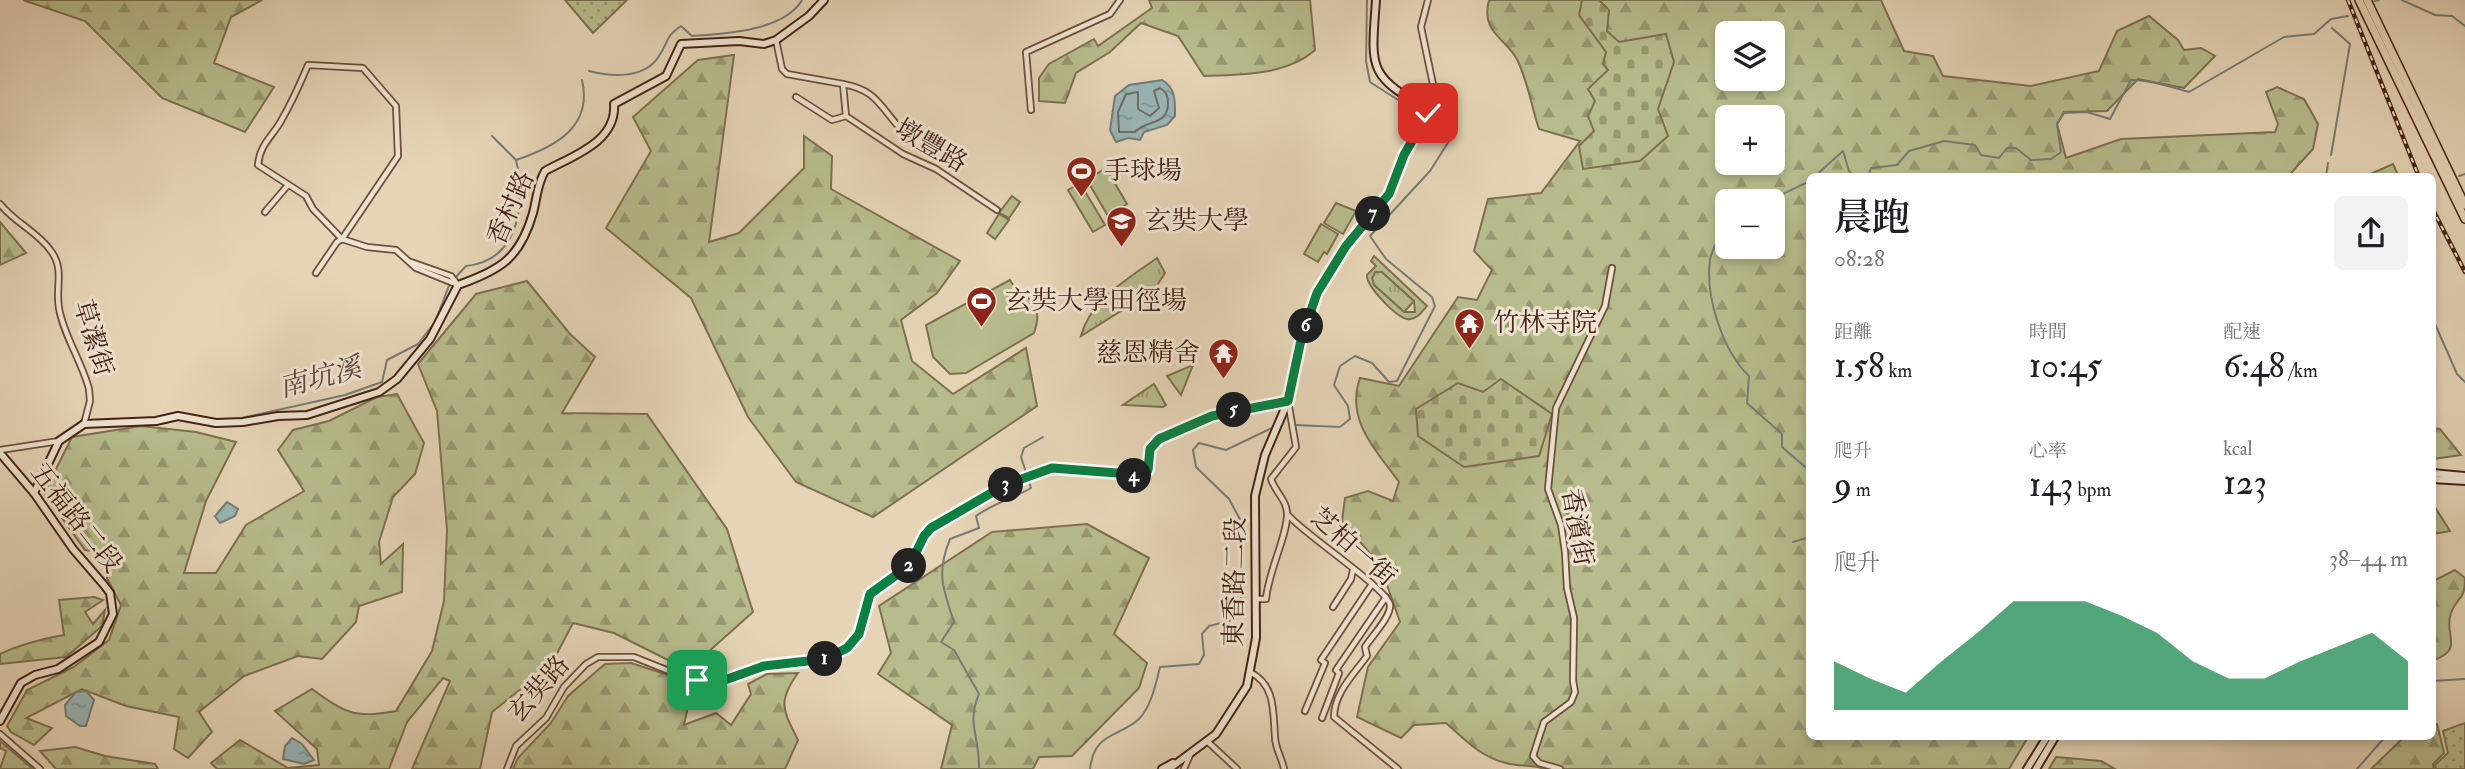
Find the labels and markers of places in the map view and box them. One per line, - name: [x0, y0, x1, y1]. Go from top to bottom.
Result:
- pin: [1398, 83, 1458, 143]
- sports icon: 手球場: [1064, 154, 1098, 198]
- place label: 手球場: [1104, 155, 1182, 187]
- pin: 7: [1356, 196, 1390, 232]
- school or university icon: 玄奘大學: [1105, 204, 1139, 248]
- place label: 玄奘大學: [1145, 205, 1249, 237]
- sports icon: 玄奘大學田徑場: [965, 284, 999, 328]
- place label: 玄奘大學田徑場: [1005, 285, 1187, 317]
- temple icon: 竹林寺院: [1453, 306, 1487, 350]
- place label: 竹林寺院: [1493, 307, 1597, 339]
- pin: 6: [1288, 308, 1324, 344]
- temple icon: 慈恩精舍: [1206, 336, 1240, 380]
- place label: 慈恩精舍: [1096, 337, 1200, 369]
- pin: 5: [1216, 392, 1252, 428]
- pin: 4: [1116, 458, 1152, 494]
- pin: 3: [988, 468, 1024, 503]
- pin: 2: [892, 548, 926, 584]
- pin: 1: [808, 642, 842, 676]
- pin: [667, 650, 727, 710]

